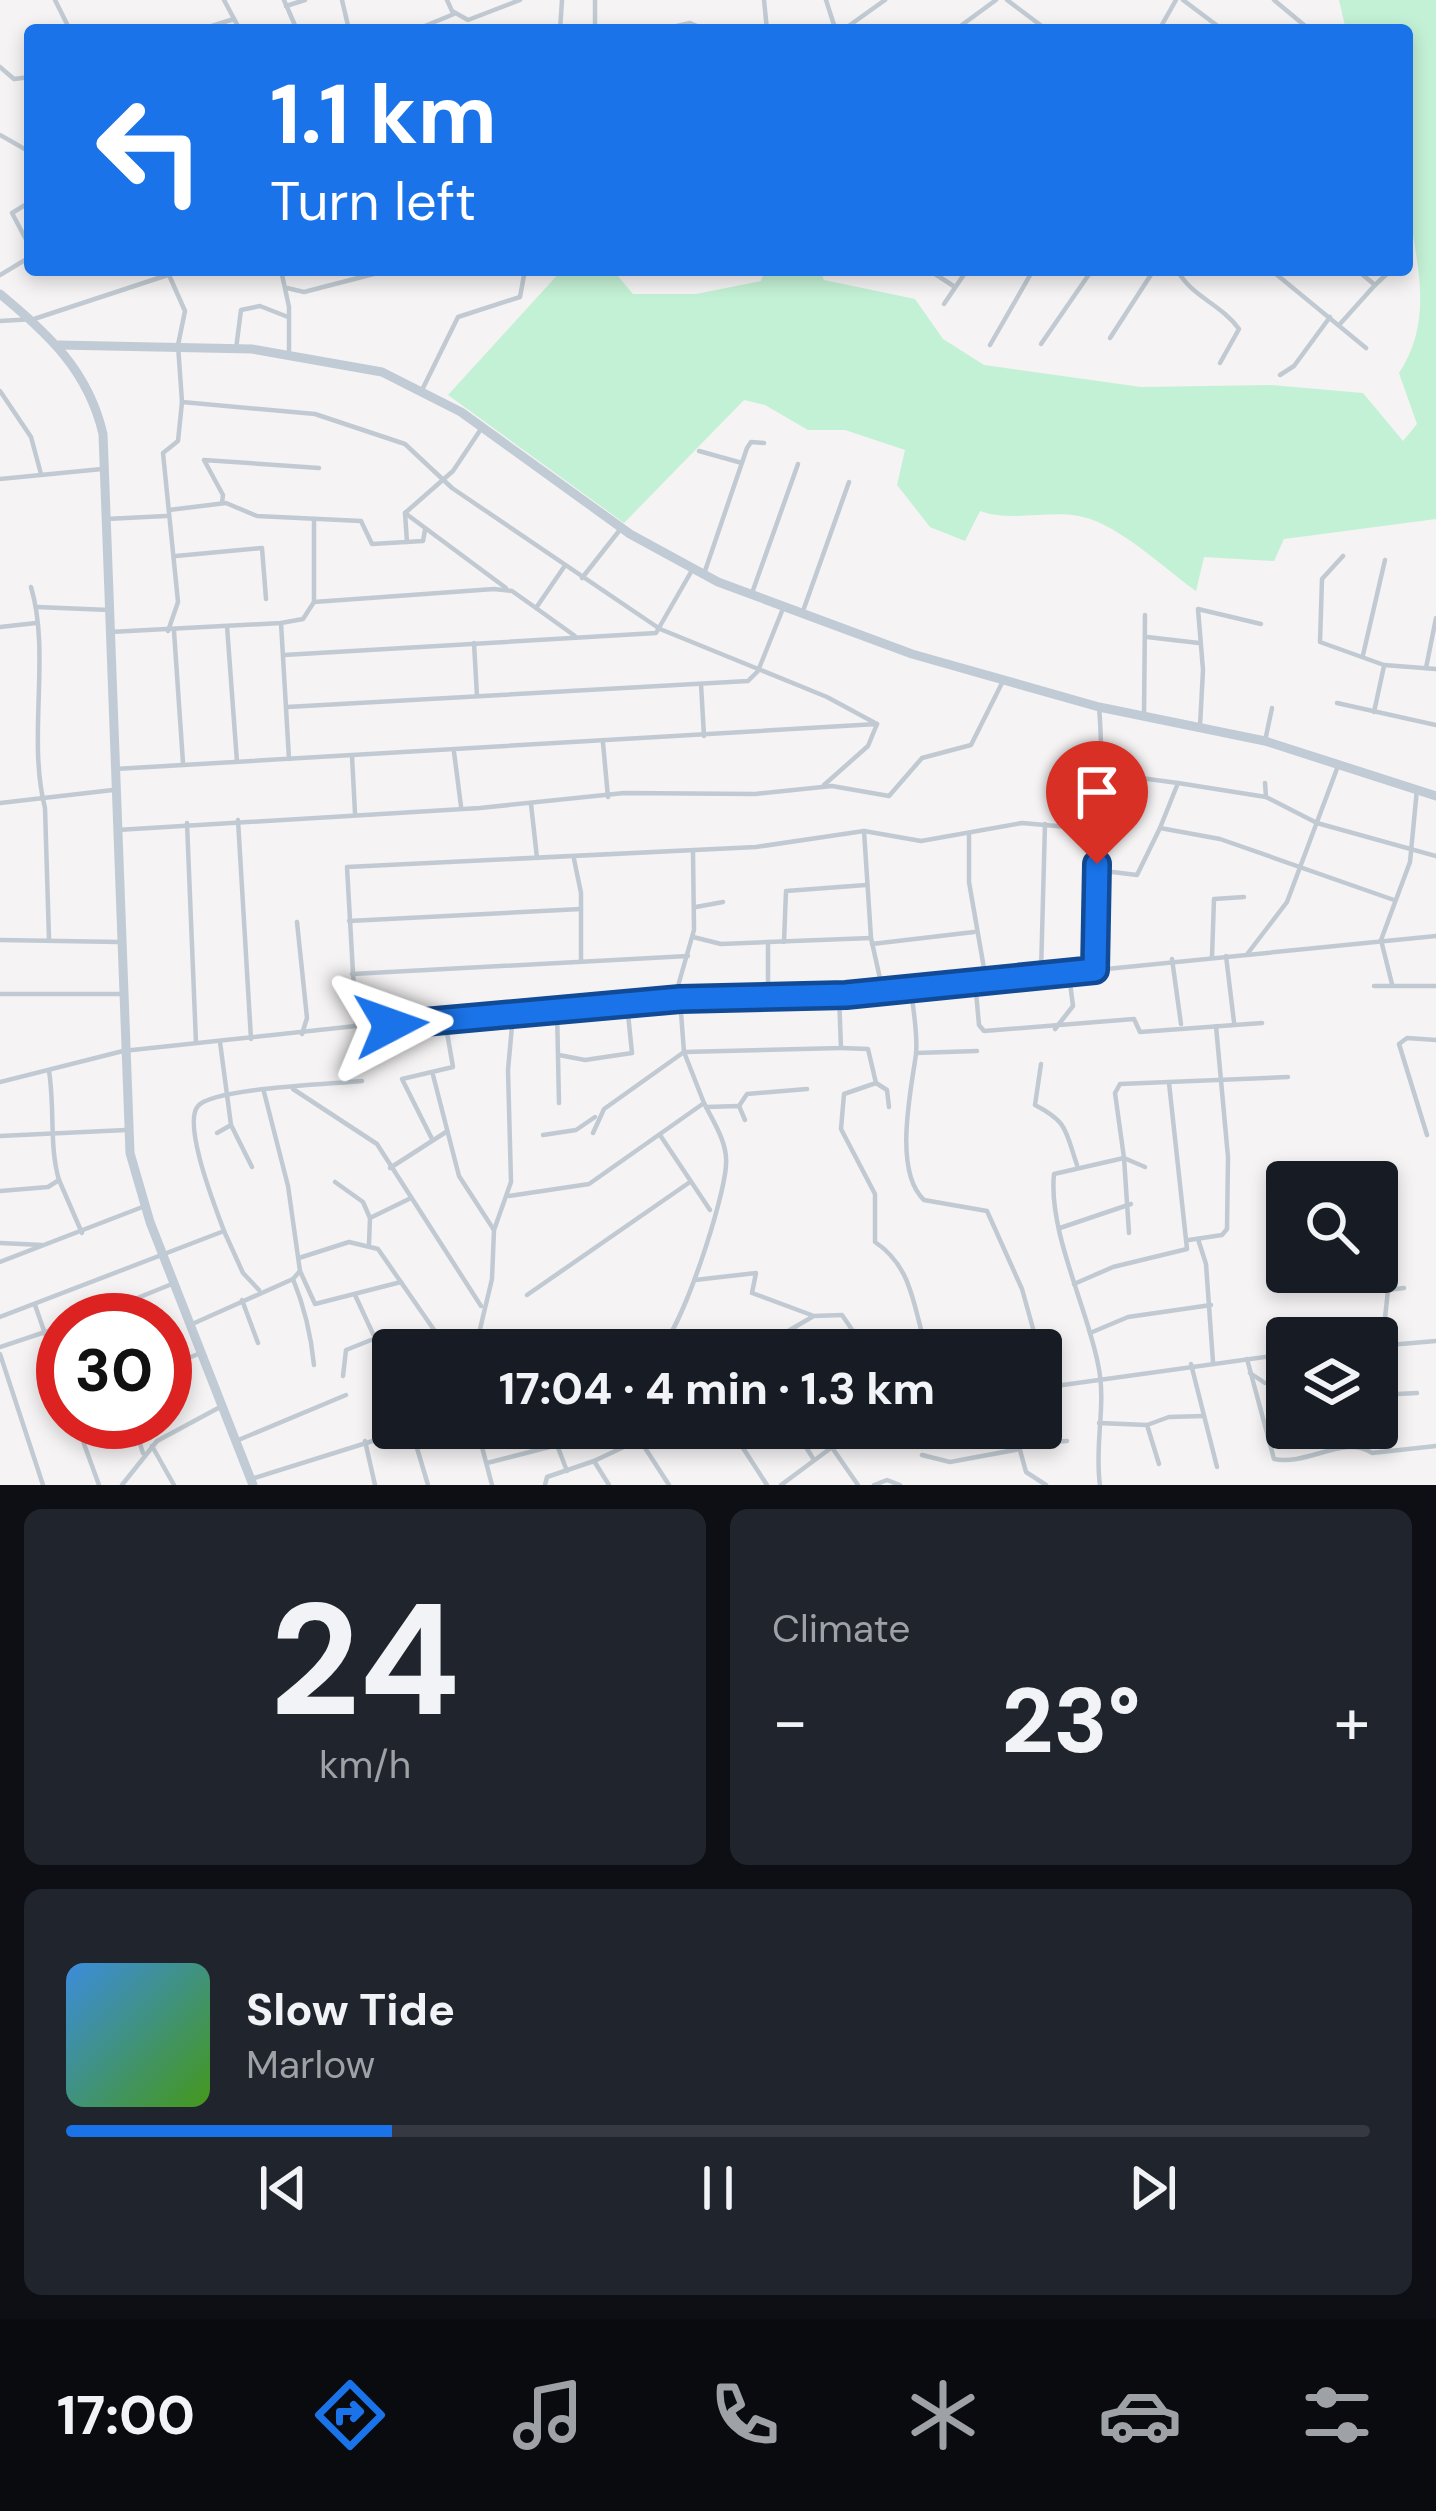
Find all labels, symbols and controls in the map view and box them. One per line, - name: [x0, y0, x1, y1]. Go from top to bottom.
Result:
- text: 1.1 km: [270, 60, 497, 169]
- icon: left: [72, 72, 228, 228]
- text: Turn left: [270, 166, 476, 237]
- pin: [1046, 741, 1148, 864]
- icon: arrive: [1064, 759, 1130, 825]
- position arrow: [328, 962, 454, 1088]
- map controls: [1266, 1161, 1398, 1449]
- button: search: [1266, 1161, 1398, 1293]
- speed limit sign: 30: [36, 1293, 192, 1449]
- button: layers: [1266, 1317, 1398, 1449]
- text: 17:04 · 4 min · 1.3 km: [499, 1359, 935, 1418]
- text: 24: [270, 1559, 460, 1762]
- text: Climate: [772, 1603, 910, 1654]
- text: 23°: [1001, 1663, 1141, 1780]
- text: −: [772, 1679, 808, 1764]
- text: +: [1334, 1679, 1370, 1764]
- text: km/h: [319, 1739, 411, 1790]
- text: Slow Tide: [246, 1980, 455, 2039]
- text: Marlow: [246, 2039, 375, 2090]
- icon: previous: [250, 2155, 316, 2221]
- icon: pause: [685, 2155, 751, 2221]
- icon: next: [1120, 2155, 1186, 2221]
- icon: directions: [308, 2373, 392, 2457]
- icon: music: [506, 2373, 590, 2457]
- icon: phone: [703, 2373, 787, 2457]
- icon: climate: [901, 2373, 985, 2457]
- icon: car: [1098, 2373, 1182, 2457]
- icon: filters: [1295, 2373, 1379, 2457]
- text: 17:00: [57, 2380, 195, 2451]

